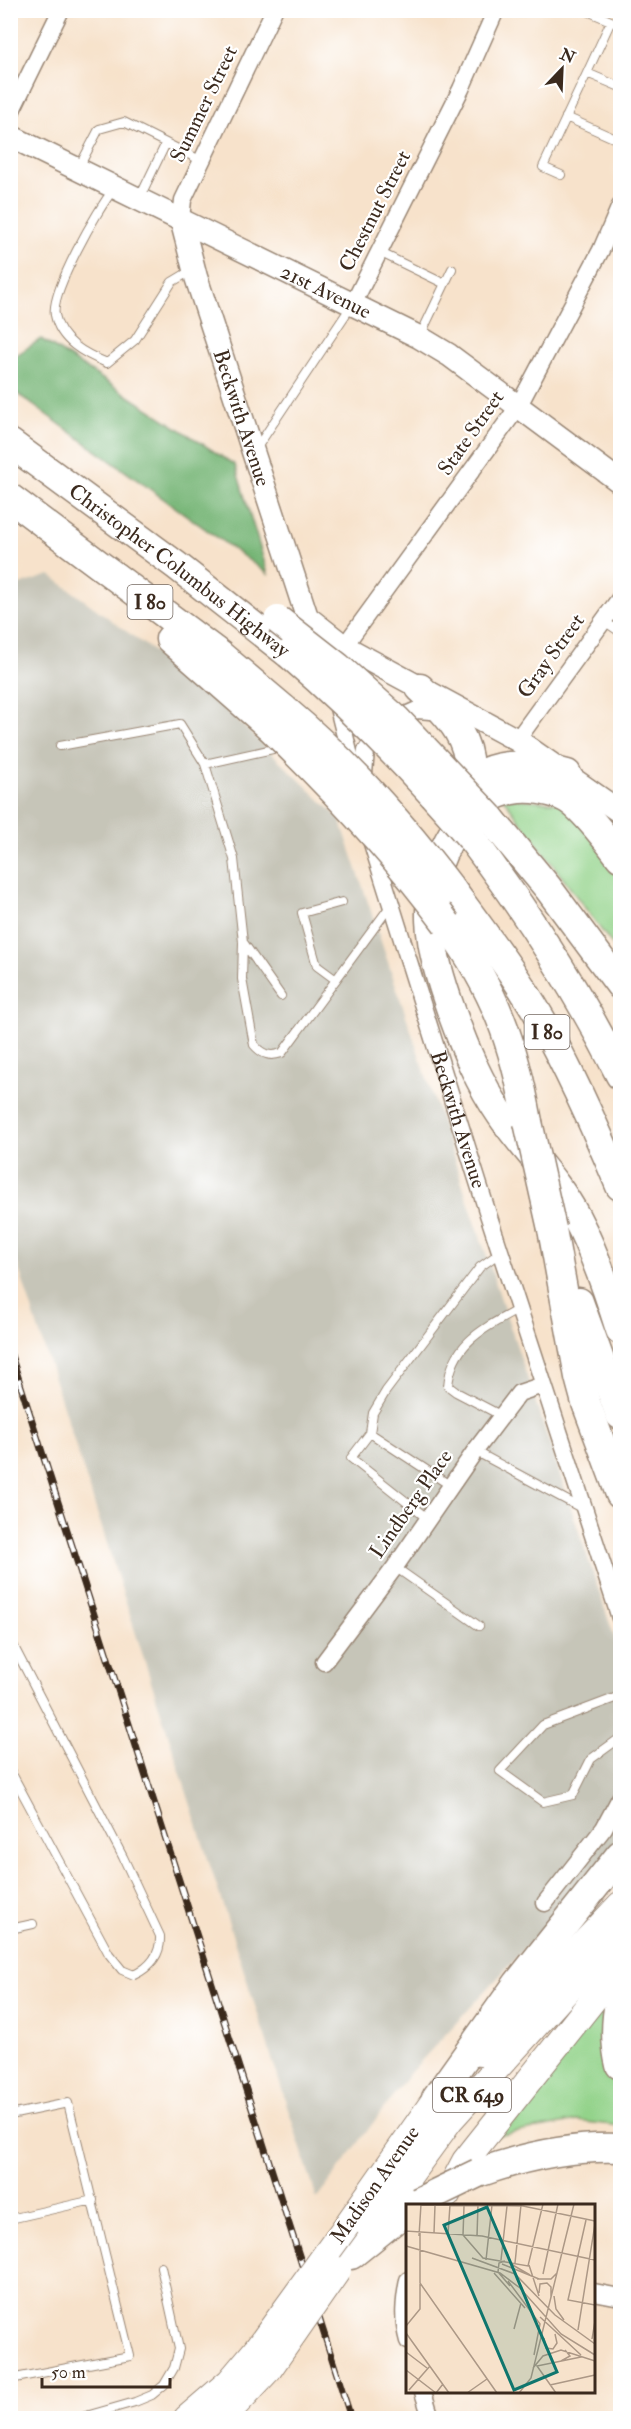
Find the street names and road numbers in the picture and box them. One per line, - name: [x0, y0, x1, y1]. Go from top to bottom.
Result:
- street label: Summer Street: [164, 41, 244, 167]
- street label: Chestnut Street: [333, 146, 417, 276]
- street label: 21st Avenue: [276, 258, 376, 325]
- street label: Beckwith Avenue: [207, 346, 277, 490]
- street label: State Street: [432, 385, 510, 481]
- street label: Christopher Columbus Highway: [63, 477, 296, 664]
- road number: I 80: [128, 585, 172, 619]
- street label: Gray Street: [511, 608, 591, 704]
- road number: I 80: [524, 1015, 570, 1049]
- street label: Beckwith Avenue: [424, 1048, 493, 1192]
- street label: Lindberg Place: [364, 1444, 459, 1564]
- road number: CR 649: [433, 2078, 511, 2112]
- street label: Madison Avenue: [324, 2121, 426, 2249]

